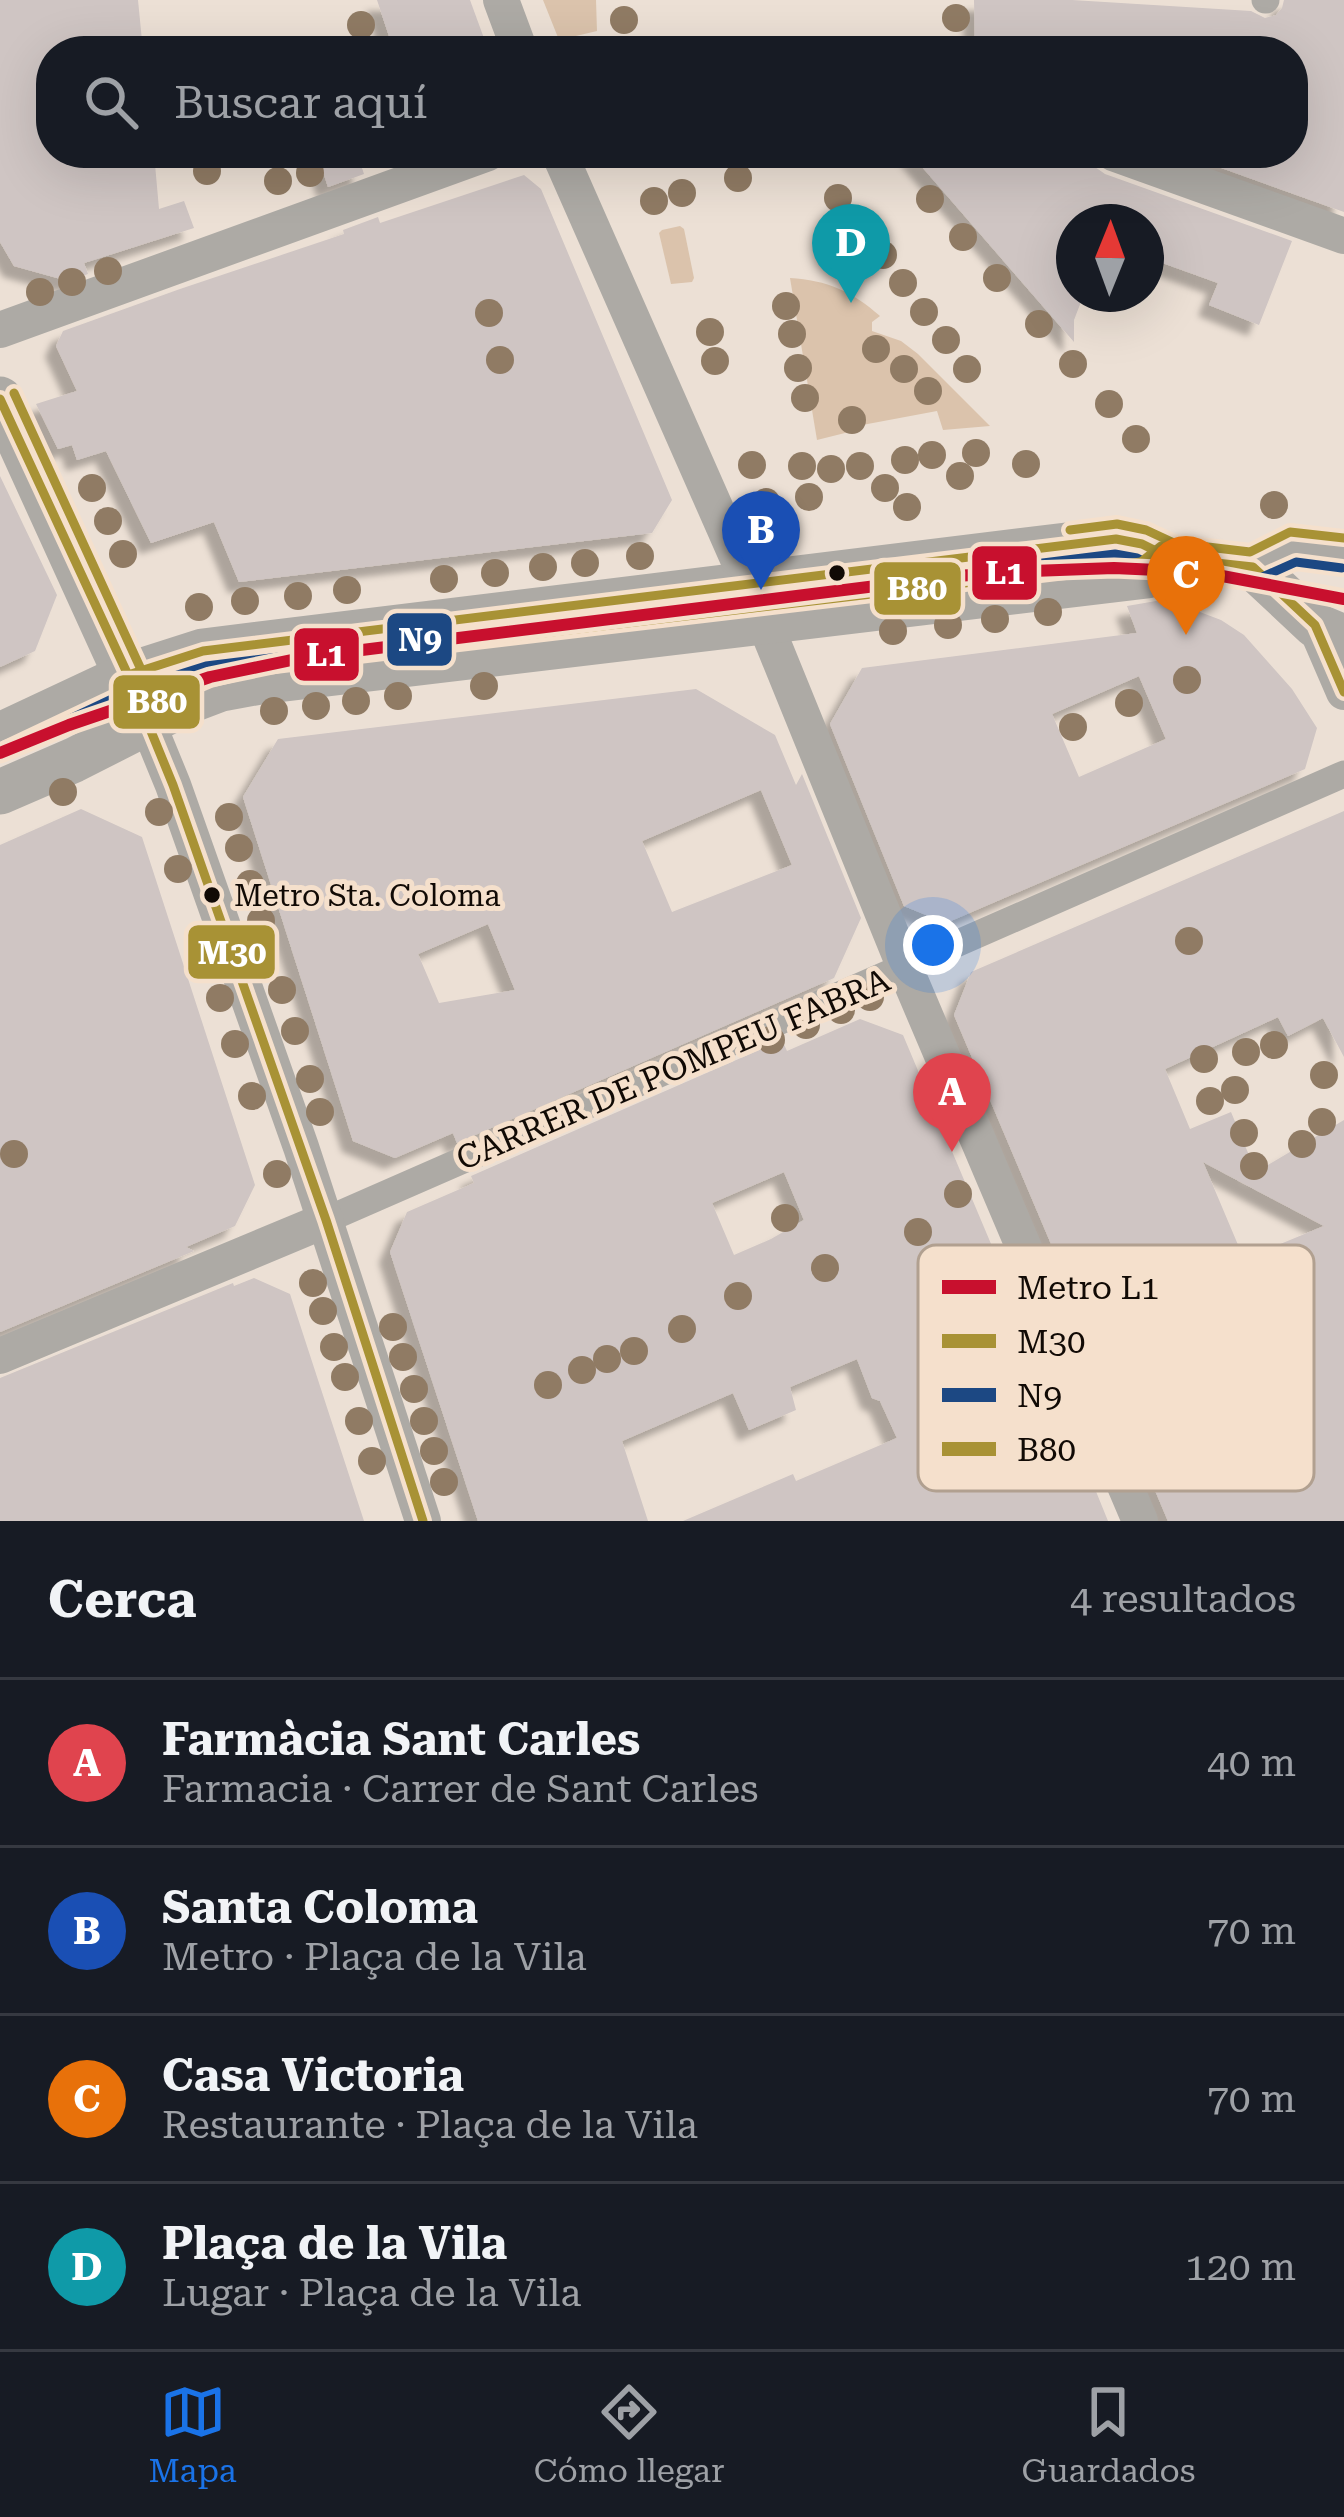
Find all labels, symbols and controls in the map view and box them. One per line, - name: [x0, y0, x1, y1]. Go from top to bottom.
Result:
- search box: [36, 36, 1308, 168]
- icon: search: [78, 69, 144, 135]
- text: Buscar aquí: [174, 76, 427, 129]
- pin: D: [812, 204, 890, 303]
- north arrow: [1056, 204, 1164, 312]
- pin: B: [722, 491, 800, 590]
- pin: C: [1147, 536, 1225, 635]
- line badge: L1: [970, 544, 1039, 602]
- text: L1: [985, 553, 1025, 592]
- line badge: B80: [872, 560, 963, 617]
- unlabelled marker: [826, 562, 848, 584]
- text: B80: [887, 569, 947, 608]
- line badge: N9: [385, 611, 454, 668]
- text: N9: [398, 620, 442, 659]
- line badge: L1: [292, 626, 361, 683]
- text: L1: [306, 635, 346, 674]
- line badge: B80: [111, 673, 202, 731]
- text: B80: [127, 682, 187, 721]
- place label: Metro Sta. Coloma: [234, 878, 501, 913]
- marker: Metro Sta. Coloma: [201, 884, 223, 906]
- your location: [903, 915, 963, 975]
- line badge: M30: [186, 923, 277, 981]
- text: M30: [198, 933, 266, 972]
- street label: CARRER DE POMPEU FABRA: [450, 960, 896, 1178]
- pin: A: [913, 1053, 991, 1152]
- legend: [918, 1245, 1314, 1491]
- text: Metro L1: [1017, 1268, 1159, 1307]
- text: M30: [1017, 1322, 1085, 1361]
- text: N9: [1017, 1376, 1062, 1415]
- text: B80: [1017, 1430, 1076, 1469]
- text: Cerca: [48, 1570, 197, 1629]
- text: 4 resultados: [1070, 1576, 1296, 1622]
- text: Farmàcia Sant Carles: [162, 1713, 640, 1766]
- text: A: [73, 1740, 101, 1786]
- text: 40 m: [1207, 1740, 1296, 1786]
- text: Farmacia · Carrer de Sant Carles: [162, 1766, 759, 1812]
- text: Santa Coloma: [162, 1881, 478, 1934]
- text: B: [73, 1908, 101, 1954]
- text: 70 m: [1207, 1908, 1296, 1954]
- text: Metro · Plaça de la Vila: [162, 1934, 587, 1980]
- text: Casa Victoria: [162, 2049, 464, 2102]
- text: C: [73, 2076, 101, 2122]
- text: 70 m: [1207, 2076, 1296, 2122]
- text: Restaurante · Plaça de la Vila: [162, 2102, 698, 2148]
- text: Plaça de la Vila: [162, 2217, 507, 2270]
- text: D: [71, 2244, 103, 2290]
- text: 120 m: [1185, 2244, 1296, 2290]
- text: Lugar · Plaça de la Vila: [162, 2270, 581, 2316]
- tab: Mapa: [148, 2379, 237, 2490]
- tab: Cómo llegar: [534, 2379, 724, 2490]
- tab: Guardados: [1021, 2379, 1195, 2490]

